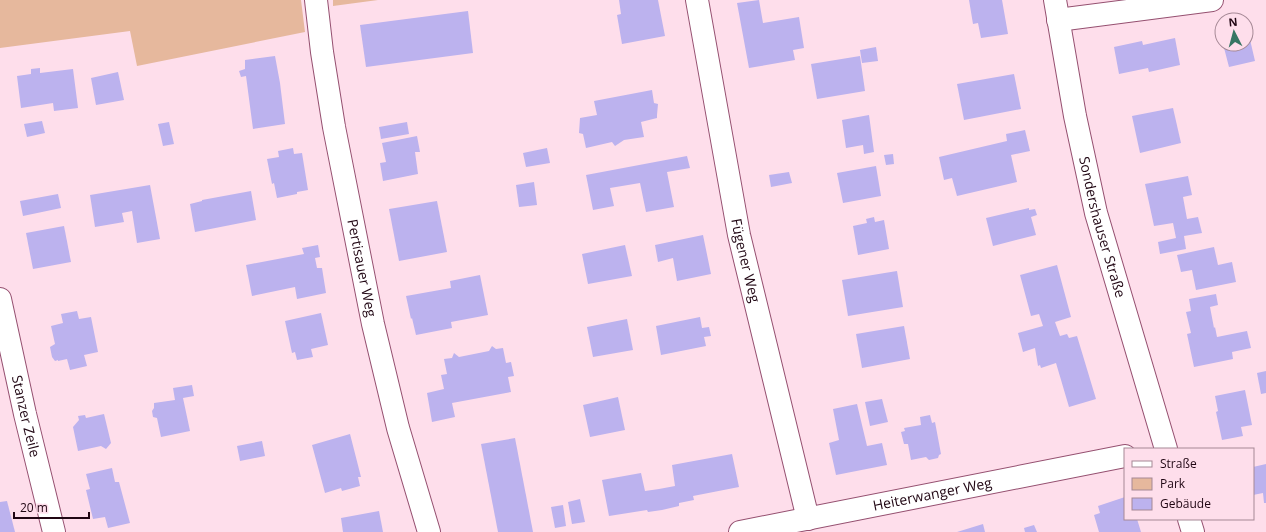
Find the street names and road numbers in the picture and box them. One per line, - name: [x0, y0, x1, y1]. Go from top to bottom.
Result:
- street label: Sondershauser Straße: [1075, 155, 1131, 300]
- street label: Pertisauer Weg: [343, 217, 381, 319]
- street label: Fügener Weg: [727, 217, 765, 305]
- street label: Stanzer Zeile: [8, 373, 45, 459]
- street label: Heiterwanger Weg: [871, 472, 994, 515]

